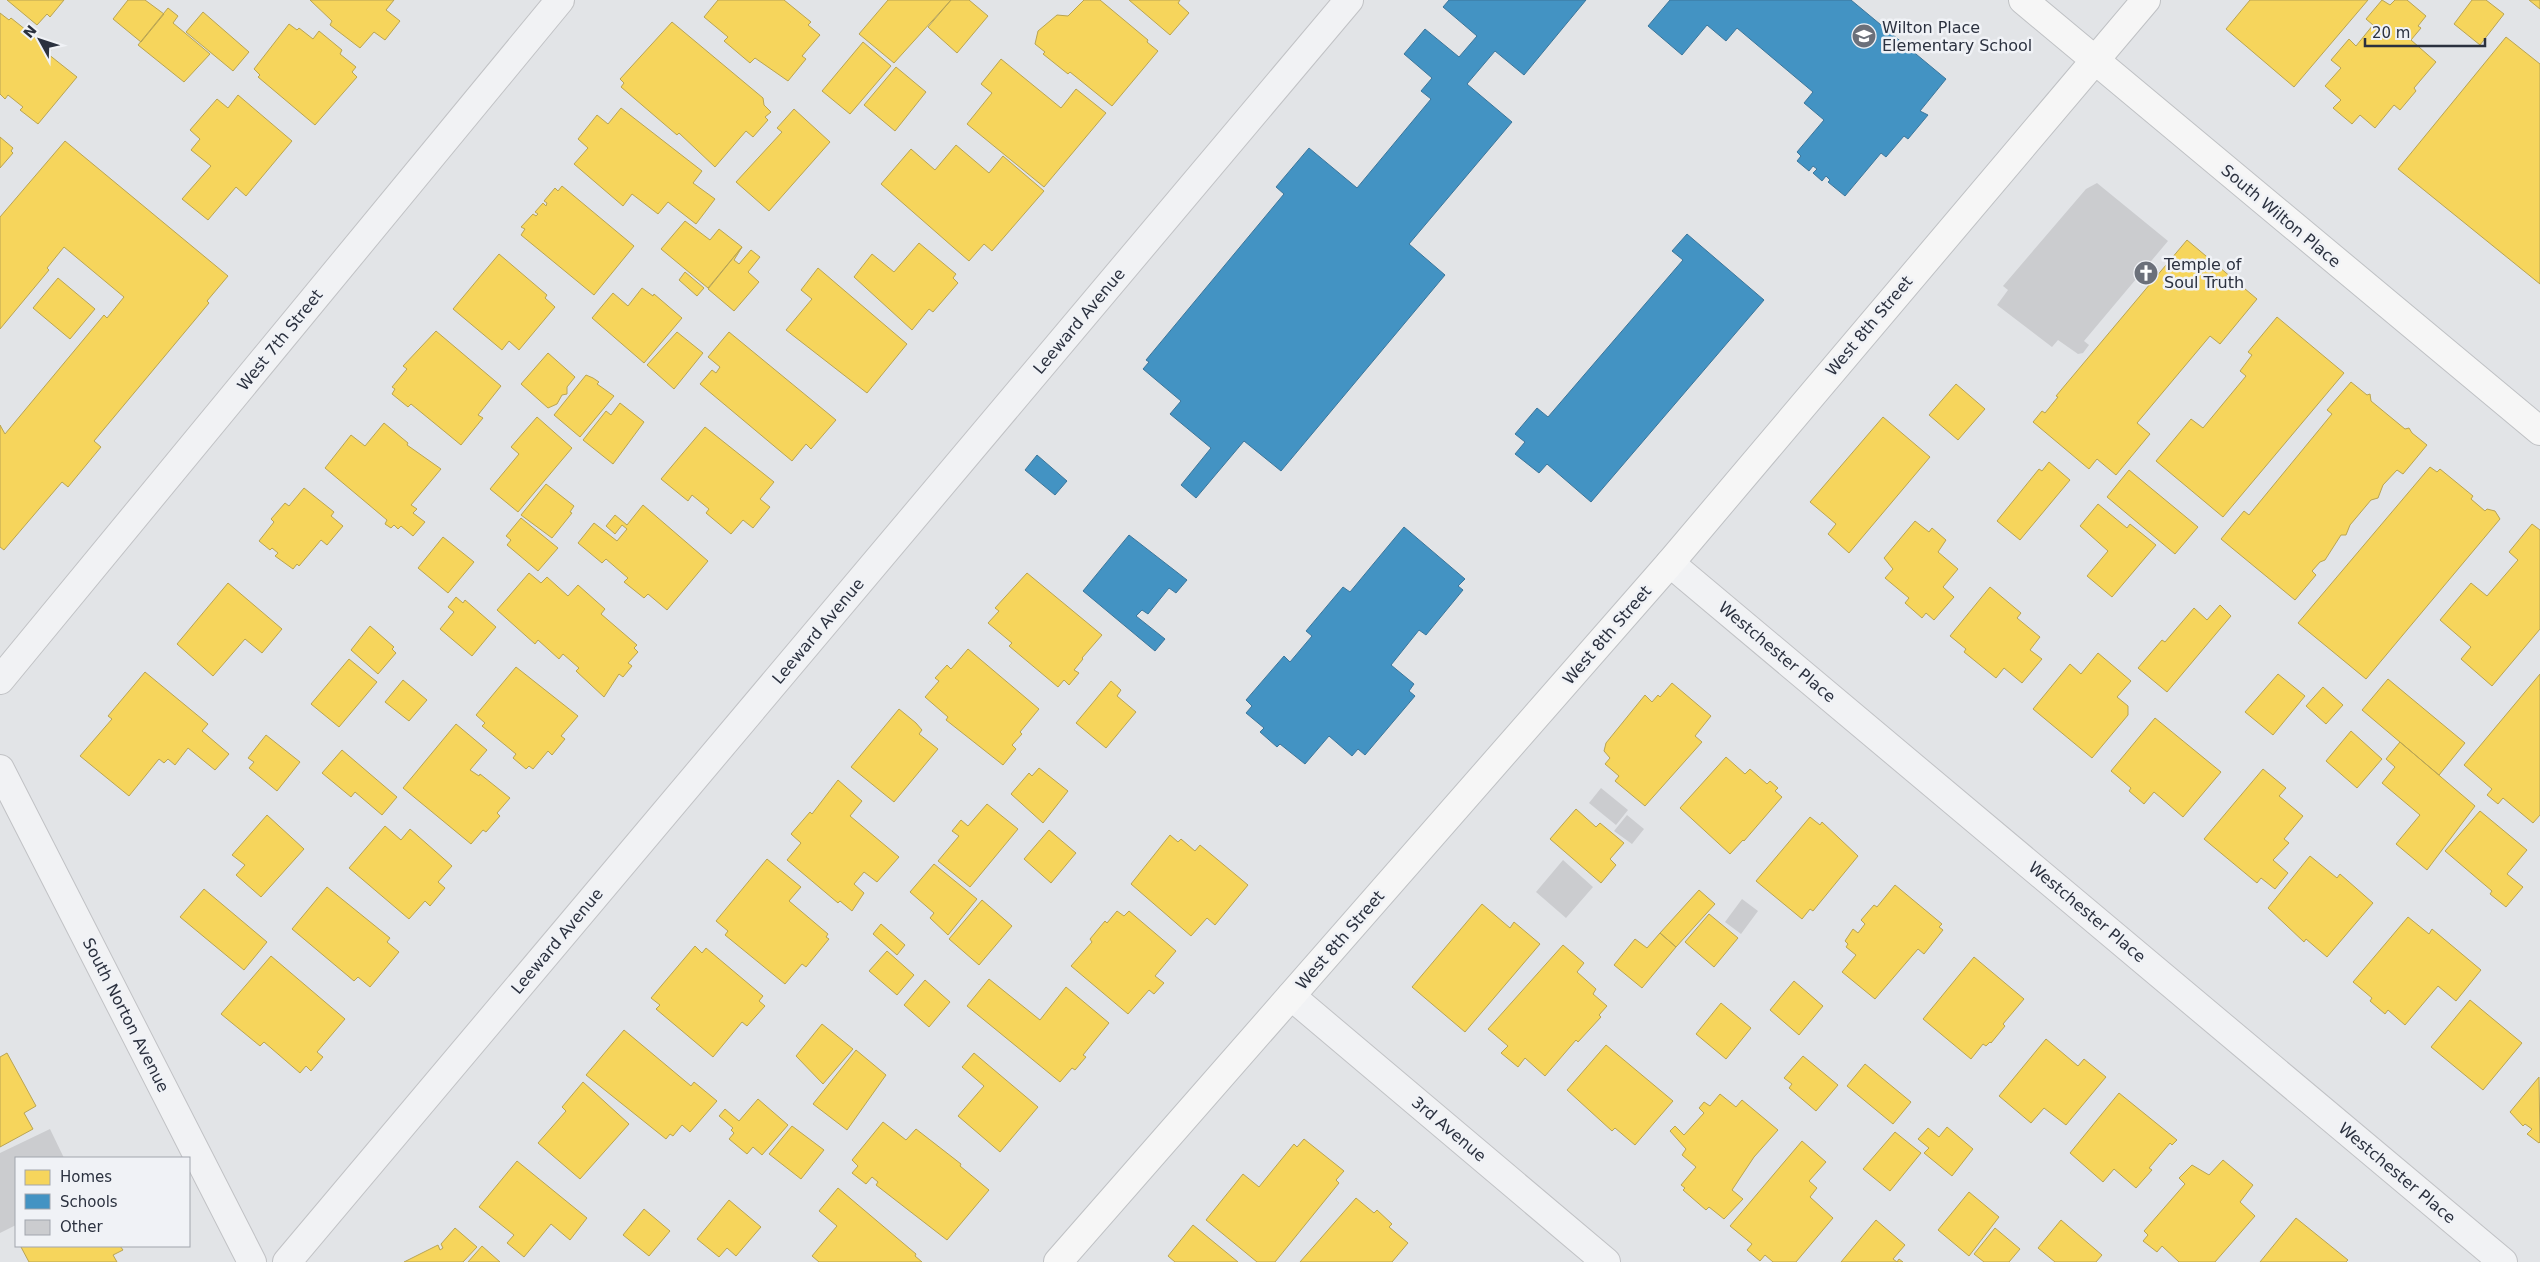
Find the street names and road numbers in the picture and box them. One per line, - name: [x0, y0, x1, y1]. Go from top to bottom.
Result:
- street label: South Wilton Place: [2218, 161, 2344, 271]
- street label: Leeward Avenue: [1029, 264, 1129, 378]
- street label: West 8th Street: [1822, 272, 1916, 380]
- street label: West 7th Street: [233, 286, 327, 394]
- street label: Leeward Avenue: [768, 574, 868, 688]
- street label: West 8th Street: [1559, 582, 1655, 688]
- street label: Westchester Place: [1715, 598, 1839, 706]
- street label: Westchester Place: [2025, 858, 2149, 966]
- street label: Leeward Avenue: [507, 884, 607, 998]
- street label: West 8th Street: [1292, 887, 1388, 993]
- street label: South Norton Avenue: [79, 935, 173, 1095]
- street label: 3rd Avenue: [1408, 1092, 1490, 1166]
- street label: Westchester Place: [2335, 1119, 2459, 1227]

